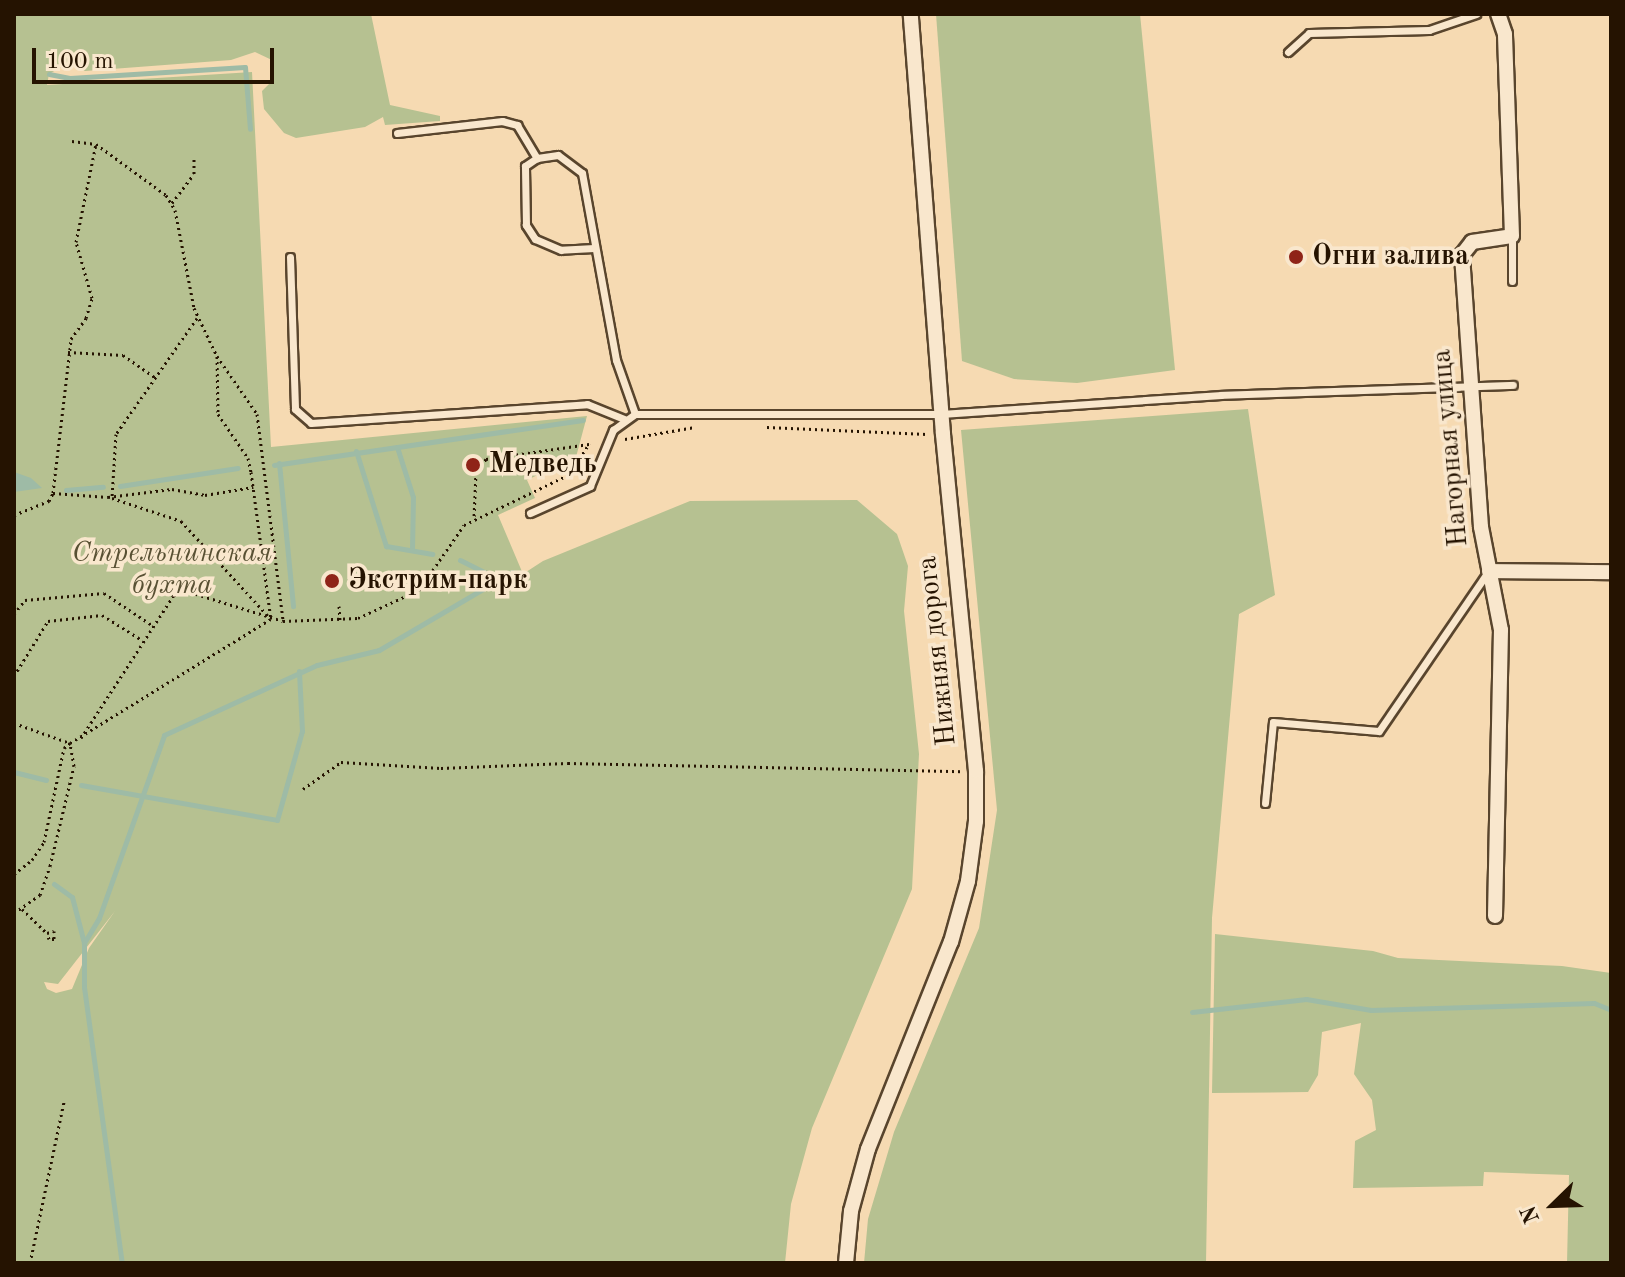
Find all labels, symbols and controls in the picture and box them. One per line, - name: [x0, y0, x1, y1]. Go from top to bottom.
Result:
- scale bar: [36, 32, 278, 82]
- text: 100 m: [46, 50, 114, 74]
- place label: Огни залива: [1312, 240, 1469, 274]
- marker: Огни залива: [1287, 248, 1305, 266]
- street label: Нагорная улица: [1426, 348, 1476, 548]
- place label: Медведь: [489, 448, 597, 482]
- marker: Медведь: [464, 456, 482, 474]
- park label: Стрельнинская бухта: [72, 537, 272, 603]
- street label: Нижняя дорога: [911, 554, 965, 748]
- place label: Экстрим-парк: [348, 564, 528, 598]
- marker: Экстрим-парк: [323, 572, 341, 590]
- north arrow: [1513, 1165, 1593, 1245]
- text: N: [1517, 1202, 1544, 1226]

